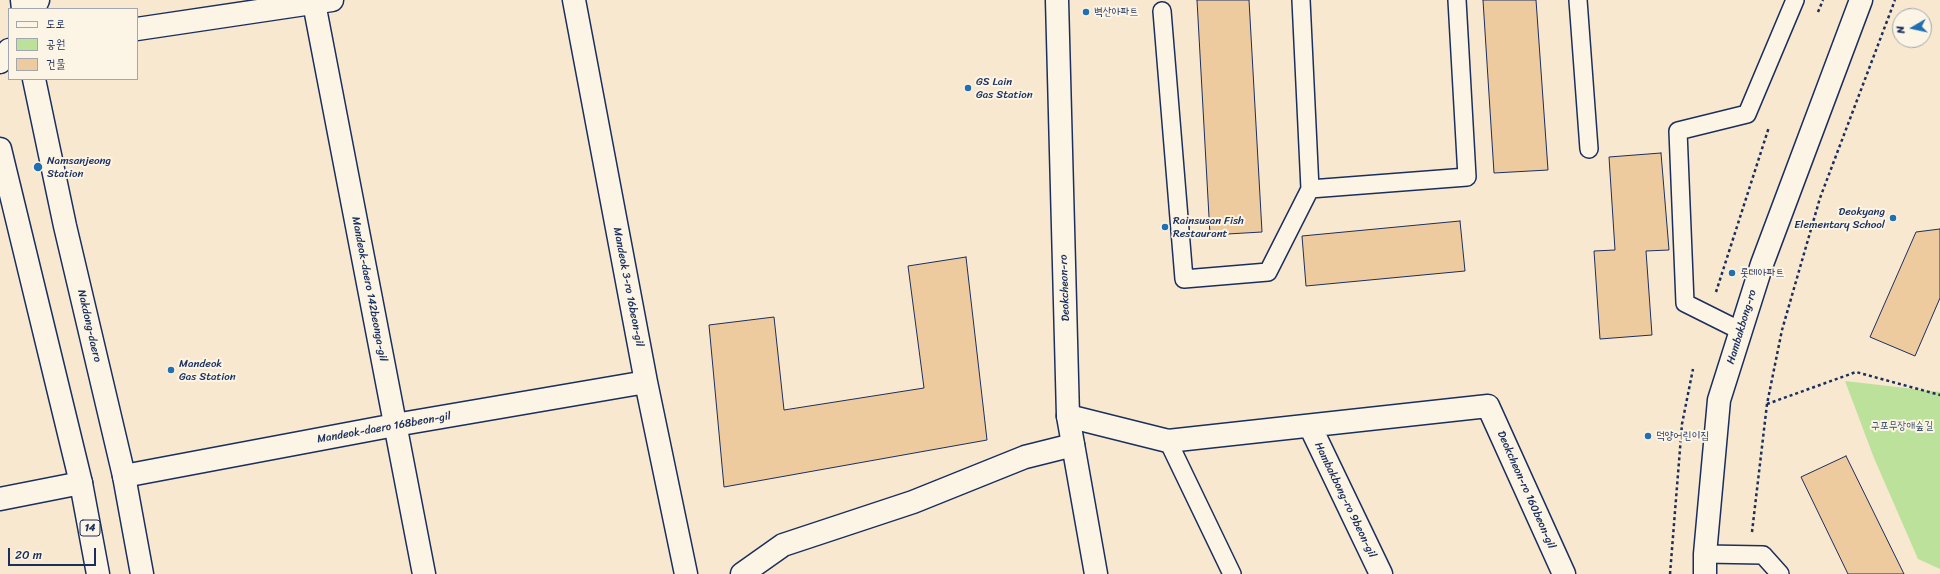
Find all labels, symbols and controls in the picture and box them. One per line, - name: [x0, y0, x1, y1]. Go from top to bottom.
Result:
- place label: 벽산아파트: [1094, 5, 1138, 19]
- marker: 벽산아파트: [1081, 7, 1091, 17]
- legend: [8, 8, 138, 80]
- north arrow: [1892, 8, 1932, 48]
- text: 도로: [46, 13, 65, 35]
- text: N: [1891, 25, 1911, 35]
- text: 공원: [46, 33, 65, 55]
- text: 건물: [46, 53, 65, 75]
- place label: GS Lain Gas Station: [976, 75, 1033, 101]
- marker: GS Lain Gas Station: [963, 83, 973, 93]
- place label: Namsanjeong Station: [47, 154, 111, 180]
- marker: Namsanjeong Station: [32, 161, 44, 173]
- place label: Deokyang Elementary School: [1794, 205, 1885, 231]
- marker: Deokyang Elementary School: [1888, 213, 1898, 223]
- place label: Rainsusan Fish Restaurant: [1173, 214, 1244, 240]
- street label: Mandeok-daero 142beonga-gil: [348, 216, 390, 362]
- marker: Rainsusan Fish Restaurant: [1160, 222, 1170, 232]
- street label: Mandeok 3-ro 16beon-gil: [610, 226, 646, 348]
- street label: Deokcheon-ro: [1057, 254, 1073, 322]
- place label: 롯데아파트: [1740, 266, 1784, 280]
- marker: 롯데아파트: [1727, 268, 1737, 278]
- street label: Nakdong-daero: [74, 288, 104, 364]
- street label: Hambakbong-ro: [1724, 288, 1760, 366]
- place label: Mandeok Gas Station: [179, 357, 236, 383]
- marker: Mandeok Gas Station: [166, 365, 176, 375]
- street label: Mandeok-daero 168beon-gil: [316, 410, 452, 446]
- park label: 구포무장애숲길: [1871, 419, 1933, 433]
- street label: Deokcheon-ro 160beon-gil: [1494, 429, 1558, 551]
- place label: 덕양어린이집: [1656, 429, 1709, 443]
- marker: 덕양어린이집: [1643, 431, 1653, 441]
- street label: Hambakbong-ro 9beon-gil: [1311, 440, 1379, 560]
- road number: 14: [80, 520, 100, 536]
- scale bar: [10, 540, 98, 566]
- text: 20 m: [15, 544, 42, 566]

